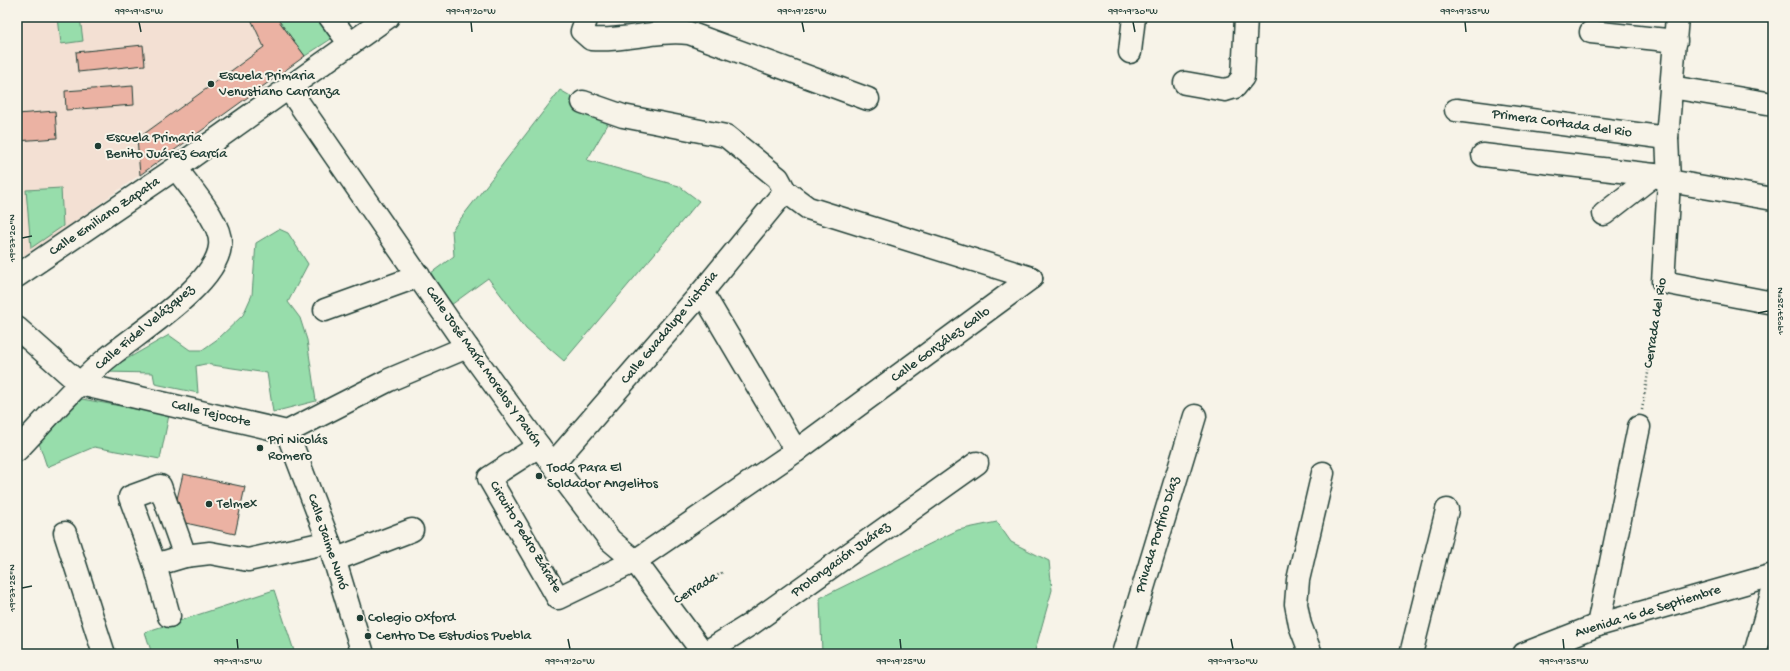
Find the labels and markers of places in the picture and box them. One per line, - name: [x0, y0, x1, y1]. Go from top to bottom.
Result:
- place label: Escuela Primaria Venustiano Carranza: [218, 68, 341, 101]
- marker: Escuela Primaria Venustiano Carranza: [206, 79, 216, 89]
- place label: Escuela Primaria Benito Juárez García: [105, 130, 228, 163]
- marker: Escuela Primaria Benito Juárez García: [93, 141, 103, 151]
- place label: Pri Nicolás Romero: [267, 432, 328, 465]
- marker: Pri Nicolás Romero: [255, 443, 265, 453]
- place label: Todo Para El Soldador Angelitos: [546, 460, 659, 493]
- marker: Todo Para El Soldador Angelitos: [534, 471, 544, 481]
- place label: Telmex: [216, 496, 258, 513]
- marker: Telmex: [204, 499, 214, 509]
- place label: Colegio Oxford: [368, 610, 457, 627]
- marker: Colegio Oxford: [355, 613, 365, 623]
- place label: Centro De Estudios Puebla: [376, 628, 533, 645]
- marker: Centro De Estudios Puebla: [363, 631, 373, 641]

